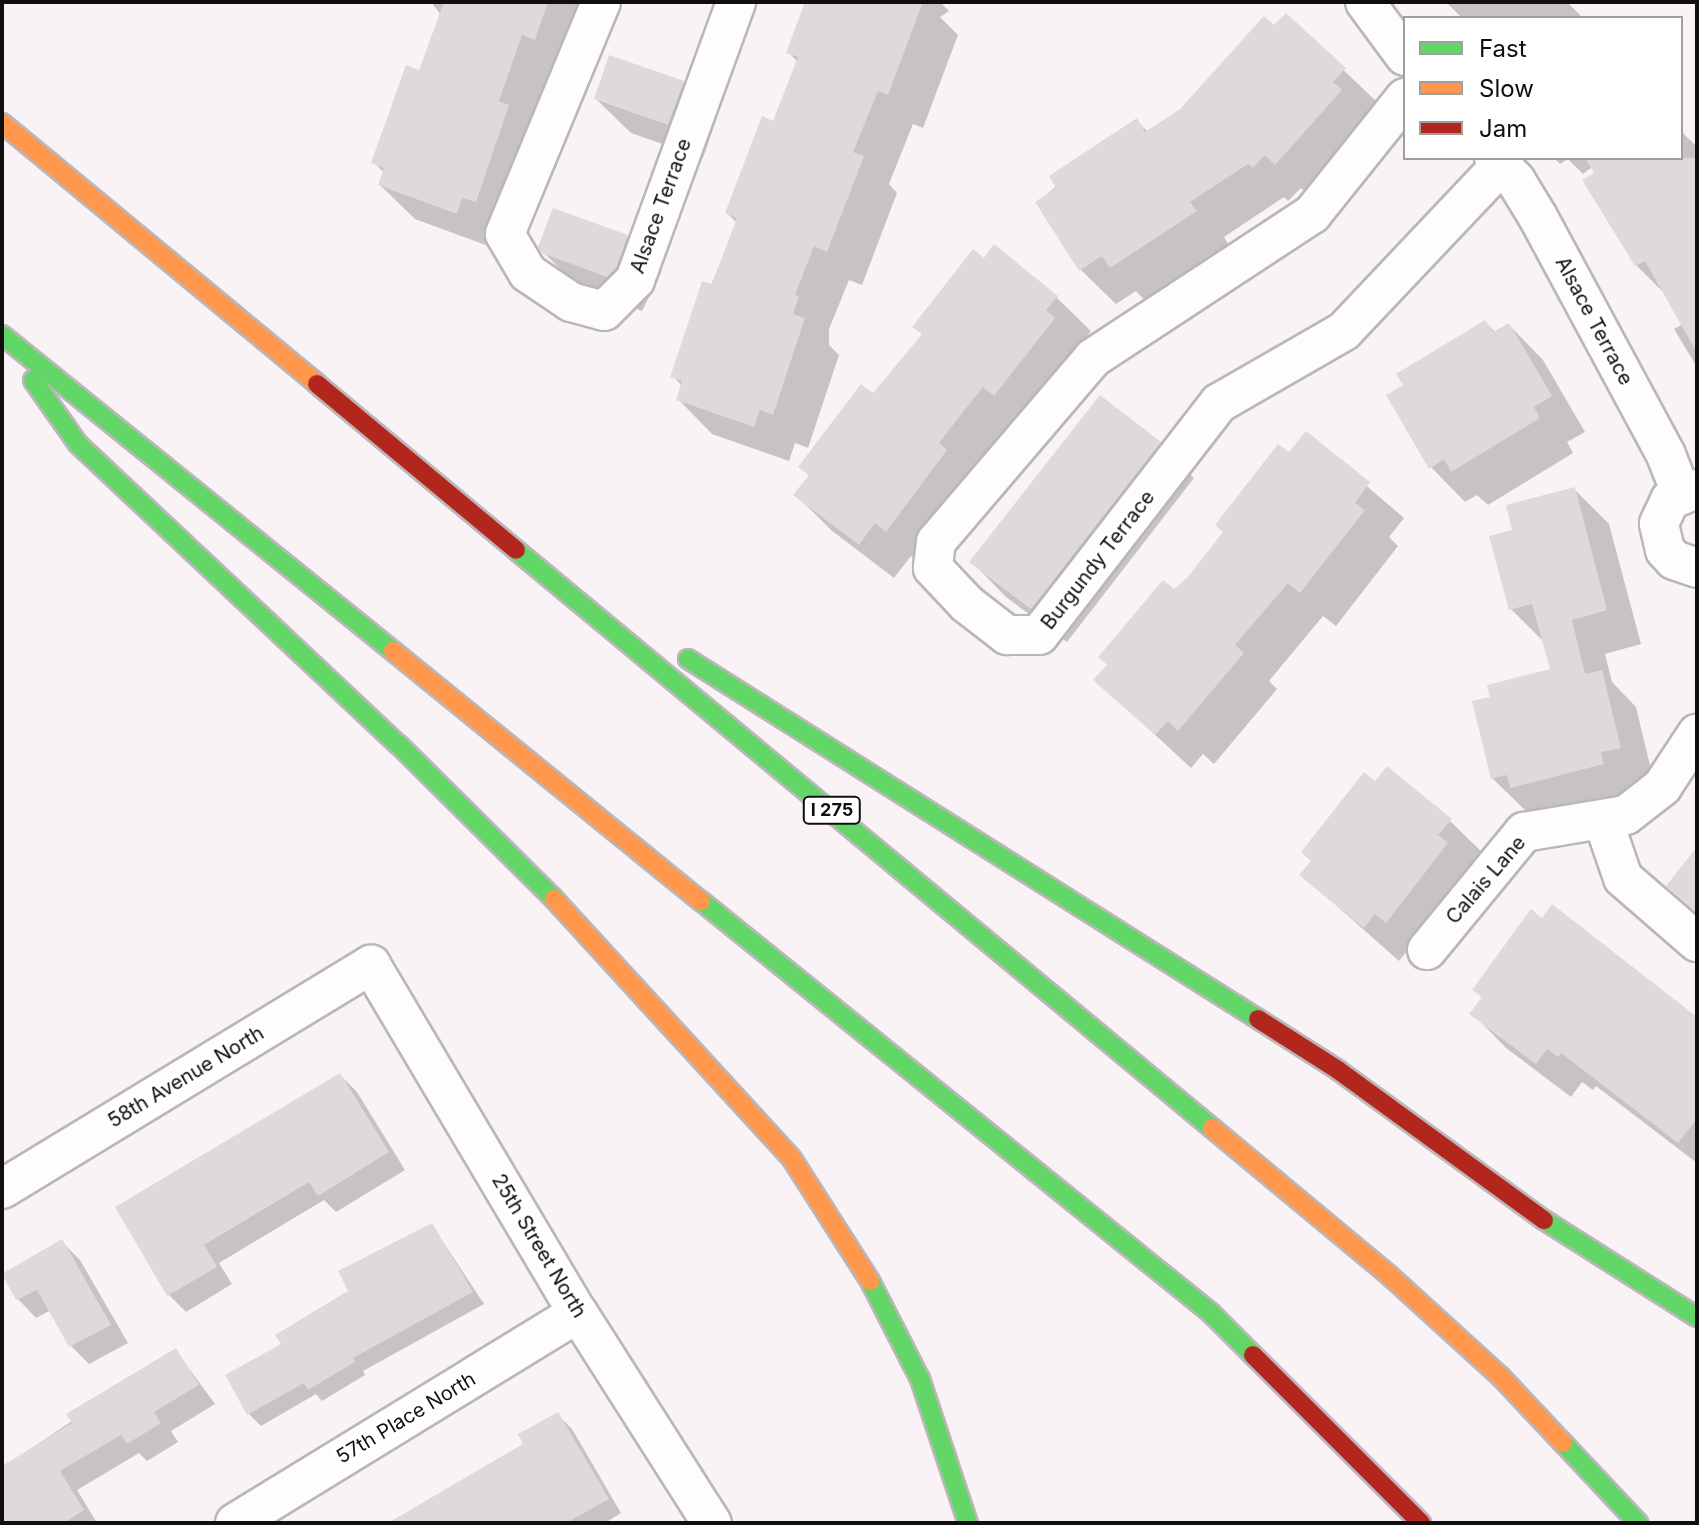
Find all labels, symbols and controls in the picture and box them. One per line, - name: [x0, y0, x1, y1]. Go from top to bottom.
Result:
- legend: [1403, 16, 1683, 160]
- text: Fast: [1479, 34, 1527, 63]
- text: Slow: [1479, 74, 1534, 103]
- text: Jam: [1479, 114, 1527, 143]
- street label: Alsace Terrace: [625, 135, 697, 277]
- street label: Alsace Terrace: [1550, 253, 1638, 389]
- street label: Burgundy Terrace: [1036, 486, 1160, 634]
- road number: I 275: [802, 796, 862, 824]
- street label: Calais Lane: [1441, 831, 1531, 929]
- street label: 58th Avenue North: [104, 1021, 268, 1133]
- street label: 25th Street North: [487, 1170, 591, 1322]
- street label: 57th Place North: [332, 1367, 480, 1469]

